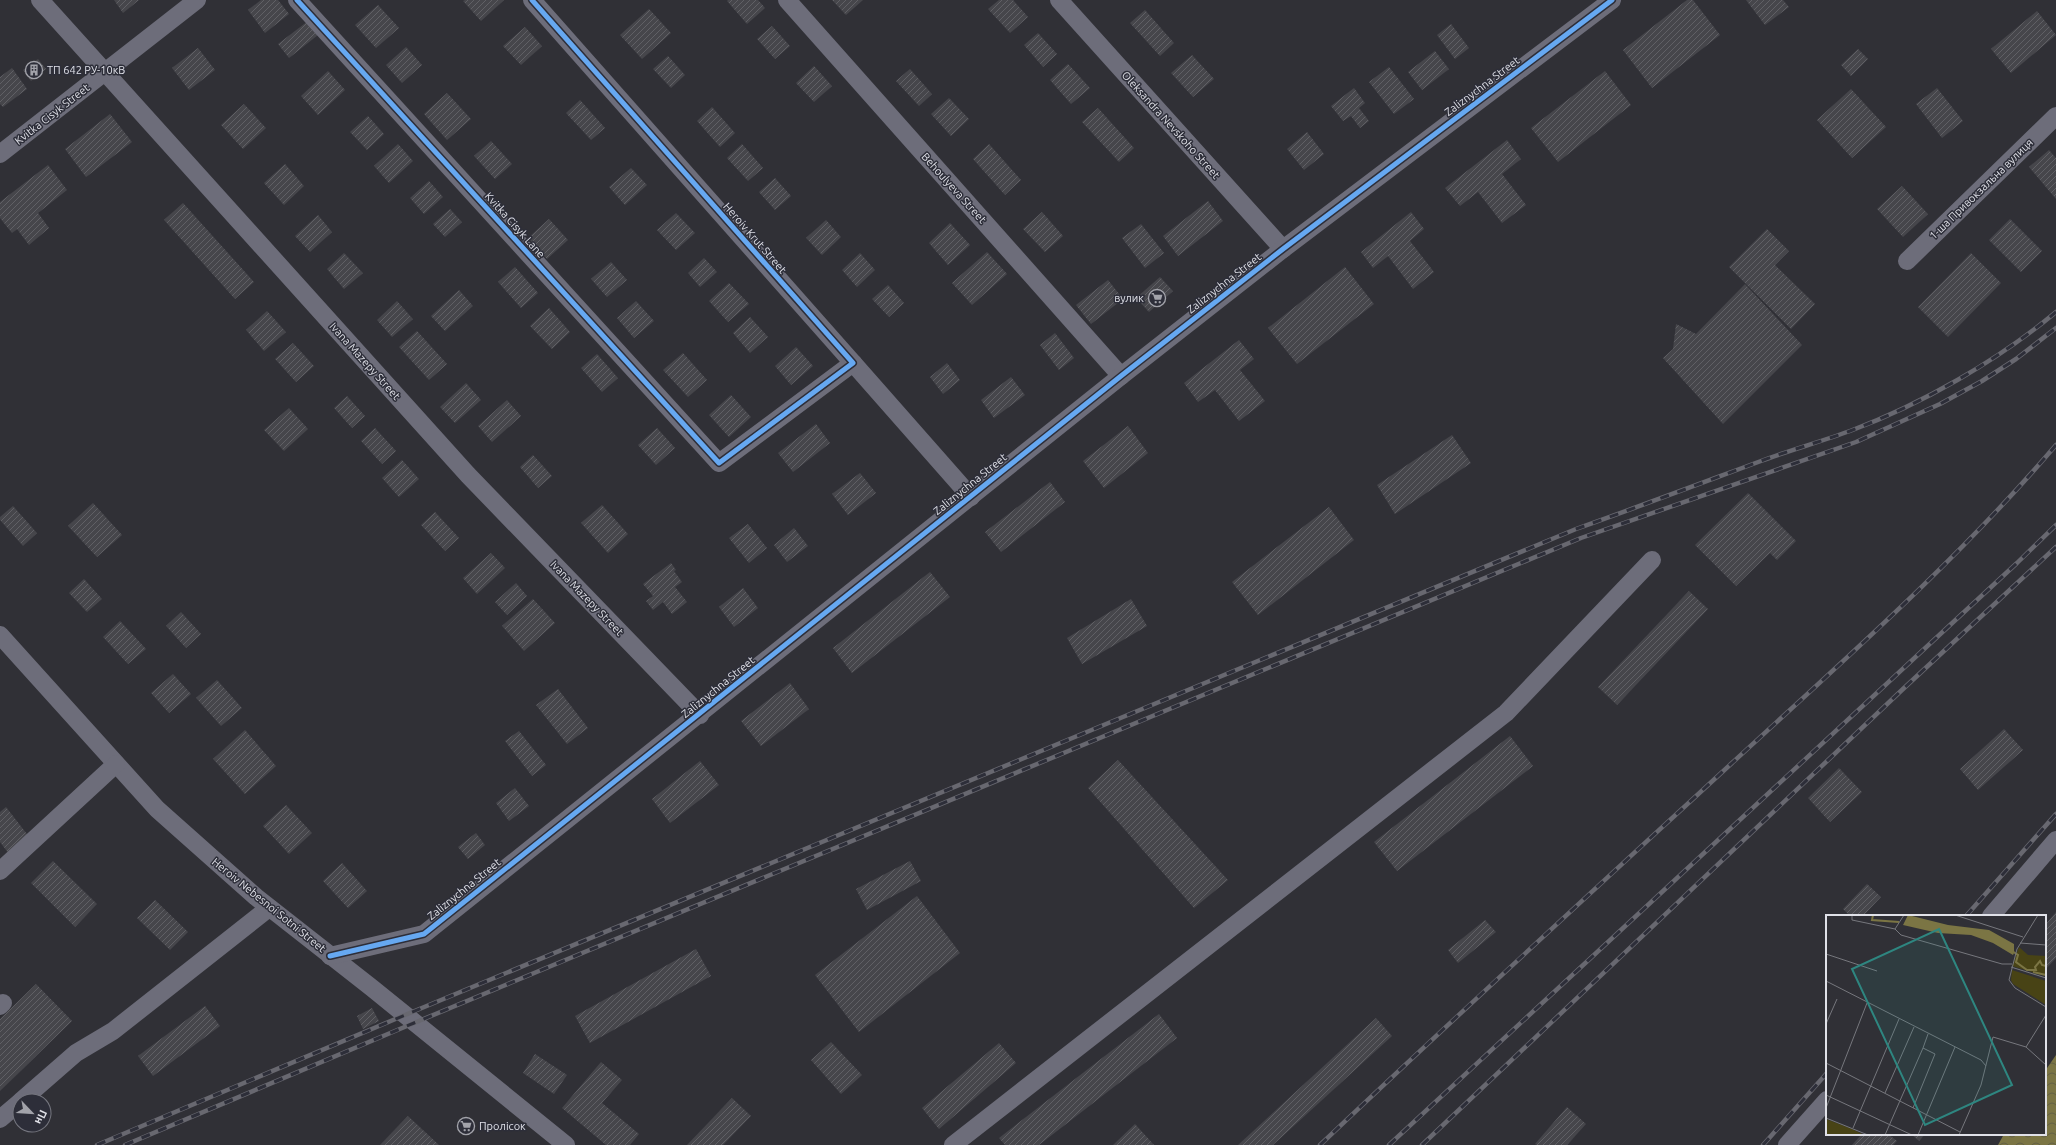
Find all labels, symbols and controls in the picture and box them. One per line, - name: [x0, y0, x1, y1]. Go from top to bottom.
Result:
- street label: Zaliznychna Street: [1442, 54, 1522, 118]
- building icon: ТП 642 РУ-10кВ: [24, 60, 44, 80]
- place label: ТП 642 РУ-10кВ: [47, 64, 125, 76]
- street label: Oleksandra Nevskoho Street: [1120, 69, 1223, 182]
- street label: Kvitka Cisyk Street: [12, 81, 92, 147]
- street label: 1-ша Привокзальна вулиця: [1927, 136, 2035, 242]
- street label: Behoulyeva Street: [919, 150, 989, 226]
- street label: Kvitka Cisyk Lane: [482, 190, 548, 260]
- street label: Heroiv Krut Street: [721, 200, 789, 276]
- street label: Zaliznychna Street: [1185, 250, 1264, 316]
- supermarket icon: вулик: [1147, 288, 1167, 308]
- place label: вулик: [1114, 292, 1144, 304]
- street label: Ivana Mazepy Street: [327, 320, 403, 402]
- street label: Zaliznychna Street: [931, 450, 1009, 517]
- street label: Ivana Mazepy Street: [548, 558, 626, 638]
- street label: Zaliznychna Street: [679, 653, 757, 720]
- street label: Heroiv Nebesnoi Sotni Street: [210, 855, 329, 955]
- street label: Zaliznychna Street: [425, 855, 503, 922]
- inset map: [1826, 915, 2046, 1135]
- north arrow: [12, 1093, 52, 1133]
- text: Пн: [33, 1108, 50, 1126]
- supermarket icon: Пролісок: [456, 1116, 476, 1136]
- place label: Пролісок: [479, 1120, 526, 1132]

